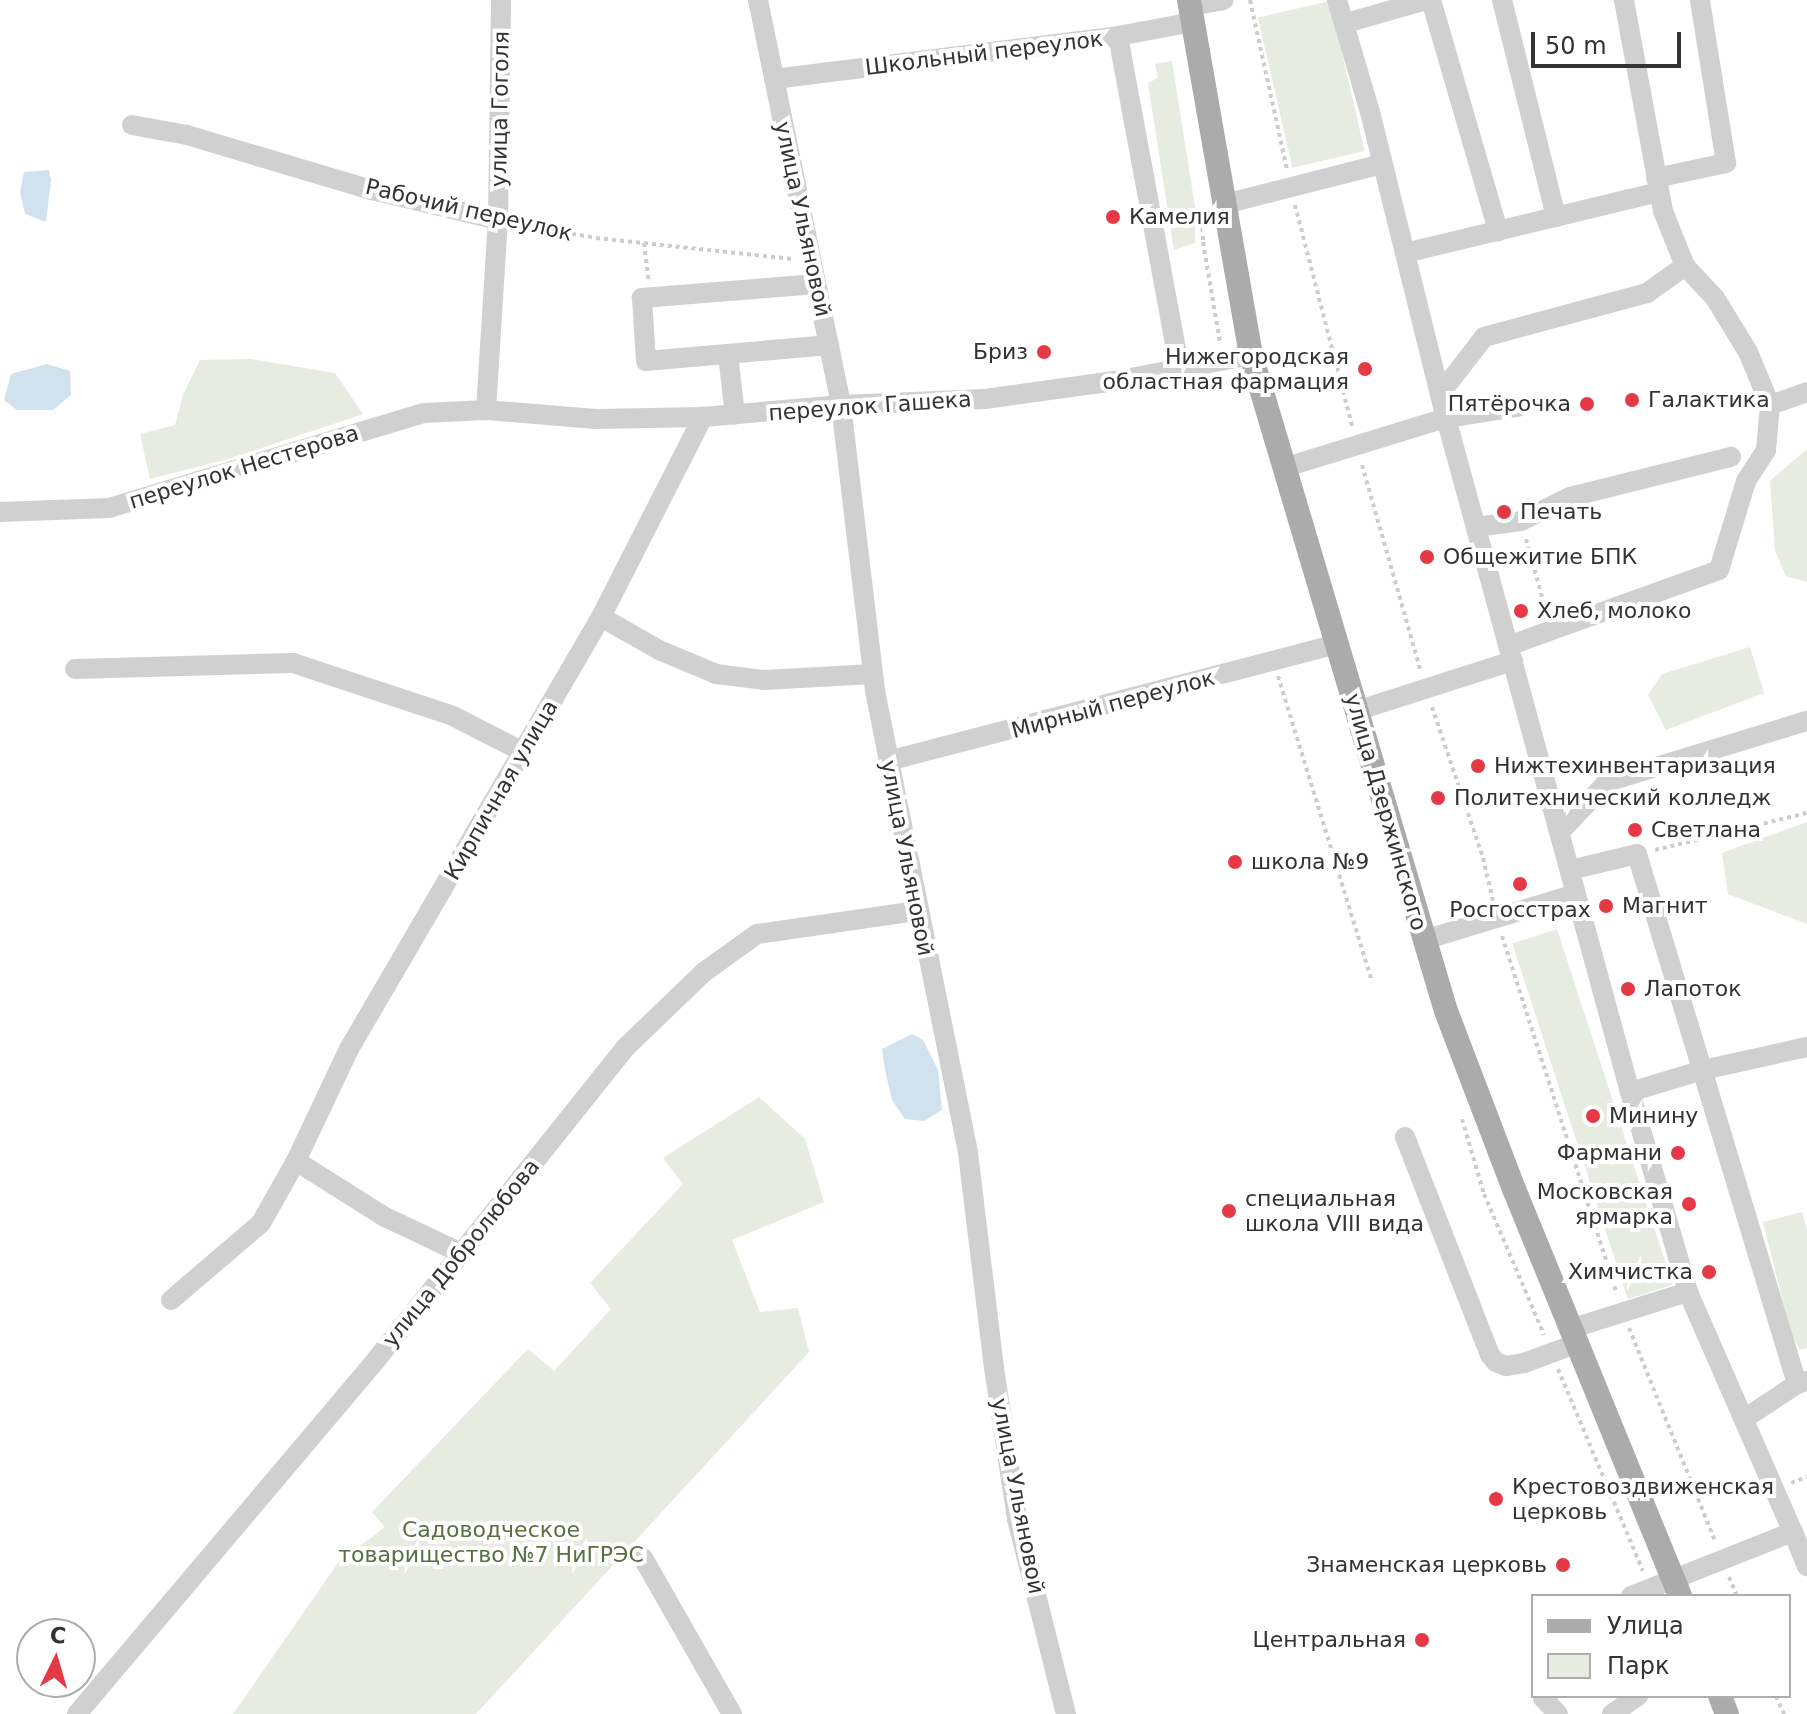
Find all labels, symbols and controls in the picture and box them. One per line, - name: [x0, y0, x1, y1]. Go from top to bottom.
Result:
- scale bar: [1535, 16, 1685, 66]
- street label: Школьный переулок: [863, 25, 1105, 81]
- street label: улица Гоголя: [485, 31, 515, 187]
- text: 50 m: [1545, 32, 1607, 60]
- street label: улица Ульяновой: [769, 119, 837, 319]
- street label: Рабочий переулок: [363, 173, 575, 247]
- place label: Камелия: [1129, 204, 1230, 230]
- marker: Камелия: [1104, 208, 1122, 226]
- place label: Бриз: [973, 339, 1028, 365]
- marker: Бриз: [1035, 343, 1053, 361]
- place label: Нижегородская областная фармация: [1103, 343, 1349, 394]
- marker: Нижегородская областная фармация: [1356, 360, 1374, 378]
- street label: переулок Гашека: [768, 386, 972, 426]
- place label: Галактика: [1648, 387, 1770, 413]
- place label: Пятёрочка: [1448, 391, 1571, 417]
- marker: Галактика: [1623, 391, 1641, 409]
- marker: Пятёрочка: [1578, 395, 1596, 413]
- street label: переулок Нестерова: [126, 419, 362, 515]
- place label: Печать: [1520, 499, 1602, 525]
- marker: Печать: [1495, 503, 1513, 521]
- place label: Общежитие БПК: [1443, 544, 1637, 570]
- marker: Общежитие БПК: [1418, 548, 1436, 566]
- place label: Хлеб, молоко: [1537, 598, 1692, 624]
- marker: Хлеб, молоко: [1512, 602, 1530, 620]
- street label: Мирный переулок: [1008, 664, 1218, 744]
- street label: улица Дзержинского: [1339, 690, 1433, 934]
- street label: Кирпичная улица: [439, 695, 563, 885]
- place label: Нижтехинвентаризация: [1494, 753, 1776, 779]
- marker: Нижтехинвентаризация: [1469, 757, 1487, 775]
- street label: улица Ульяновой: [875, 758, 939, 958]
- place label: Политехнический колледж: [1454, 785, 1771, 811]
- marker: Политехнический колледж: [1429, 789, 1447, 807]
- place label: Светлана: [1651, 817, 1761, 843]
- marker: Светлана: [1626, 821, 1644, 839]
- place label: школа №9: [1251, 849, 1369, 875]
- marker: школа №9: [1226, 853, 1244, 871]
- marker: Росгосстрах: [1511, 875, 1529, 893]
- place label: Магнит: [1622, 893, 1708, 919]
- place label: Росгосстрах: [1449, 897, 1591, 923]
- marker: Магнит: [1597, 897, 1615, 915]
- place label: Лапоток: [1644, 976, 1741, 1002]
- marker: Лапоток: [1619, 980, 1637, 998]
- place label: Минину: [1609, 1103, 1698, 1129]
- marker: Минину: [1584, 1107, 1602, 1125]
- place label: Фармани: [1557, 1140, 1662, 1166]
- marker: Фармани: [1669, 1144, 1687, 1162]
- street label: улица Добролюбова: [377, 1154, 545, 1352]
- place label: Московская ярмарка: [1537, 1178, 1673, 1230]
- place label: специальная школа VIII вида: [1245, 1185, 1424, 1236]
- marker: Московская ярмарка: [1680, 1195, 1698, 1213]
- marker: специальная школа VIII вида: [1220, 1202, 1238, 1220]
- place label: Химчистка: [1568, 1259, 1693, 1285]
- marker: Химчистка: [1700, 1263, 1718, 1281]
- street label: улица Ульяновой: [986, 1396, 1050, 1596]
- place label: Крестовоздвиженская церковь: [1512, 1473, 1774, 1524]
- marker: Крестовоздвиженская церковь: [1487, 1490, 1505, 1508]
- park label: Садоводческое товарищество №7 НиГРЭС: [338, 1516, 644, 1568]
- place label: Знаменская церковь: [1306, 1552, 1547, 1578]
- marker: Знаменская церковь: [1554, 1556, 1572, 1574]
- legend: [1531, 1594, 1791, 1698]
- text: Улица: [1607, 1612, 1684, 1640]
- north arrow: [16, 1618, 96, 1698]
- text: С: [49, 1622, 67, 1649]
- place label: Центральная: [1253, 1627, 1406, 1653]
- marker: Центральная: [1413, 1631, 1431, 1649]
- text: Парк: [1607, 1652, 1669, 1680]

